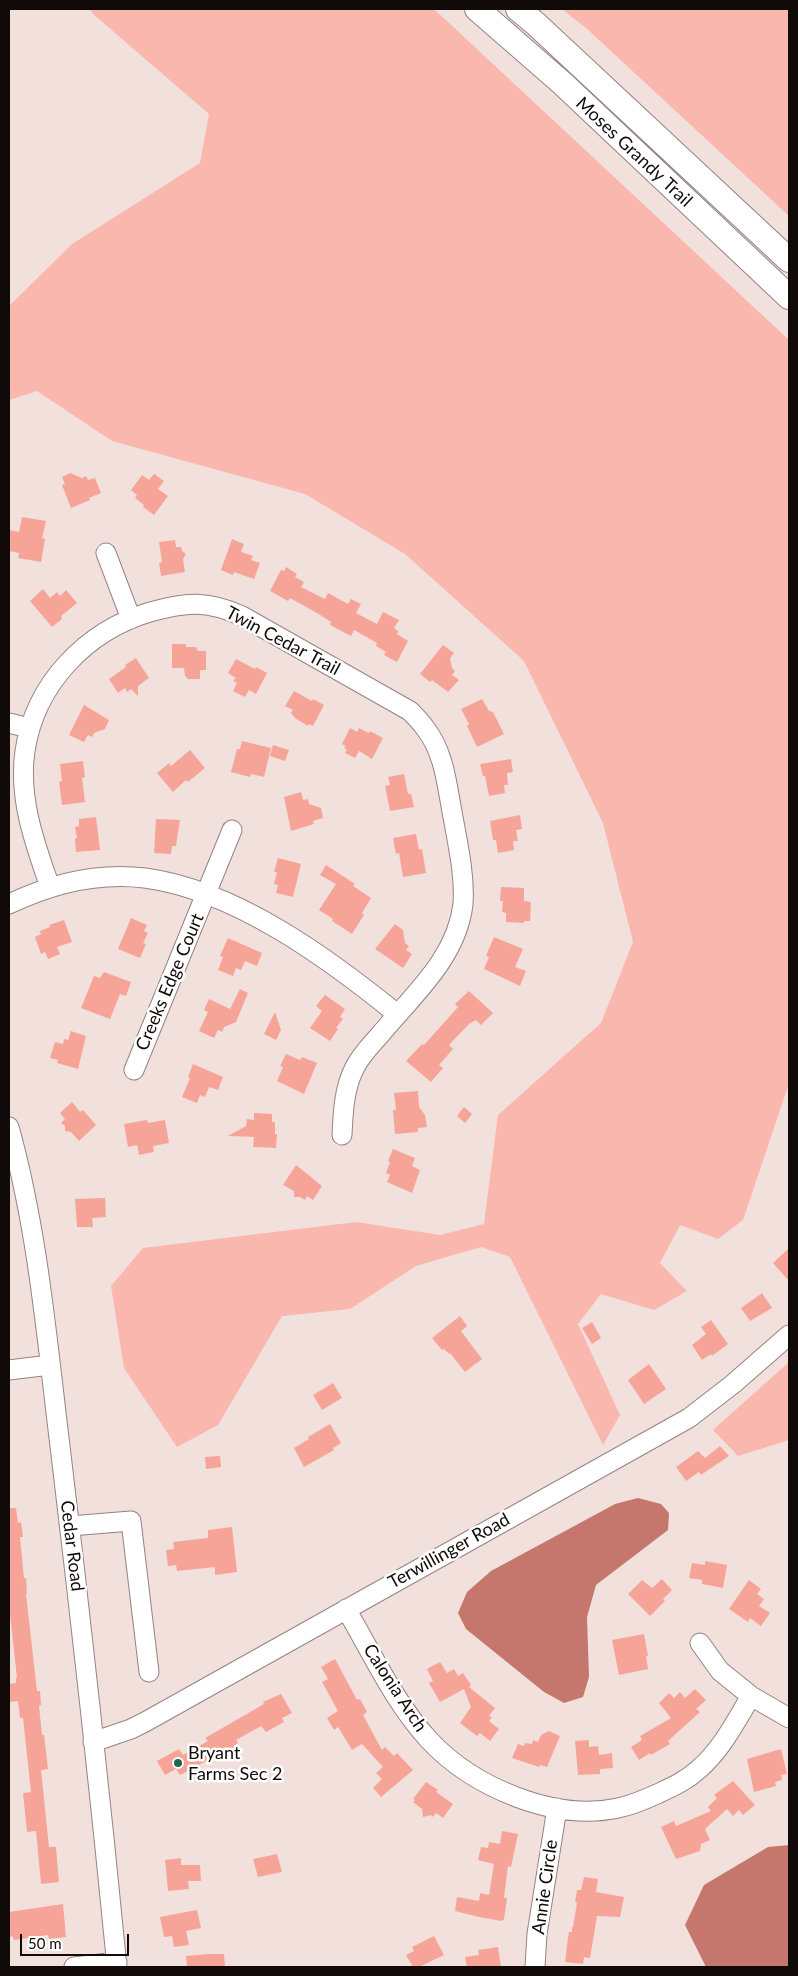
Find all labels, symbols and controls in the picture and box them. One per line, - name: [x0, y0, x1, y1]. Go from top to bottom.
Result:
- street label: Moses Grandy Trail: [571, 93, 697, 211]
- street label: Twin Cedar Trail: [222, 602, 344, 680]
- street label: Creeks Edge Court: [131, 910, 209, 1054]
- street label: Cedar Road: [56, 1499, 88, 1593]
- street label: Terwillinger Road: [384, 1509, 514, 1593]
- street label: Calonia Arch: [359, 1640, 431, 1736]
- place label: Bryant Farms Sec 2: [188, 1742, 282, 1785]
- marker: Bryant Farms Sec 2: [172, 1757, 184, 1769]
- street label: Annie Circle: [528, 1838, 562, 1936]
- scale bar: [22, 1924, 131, 1956]
- text: 50 m: [28, 1934, 62, 1952]

